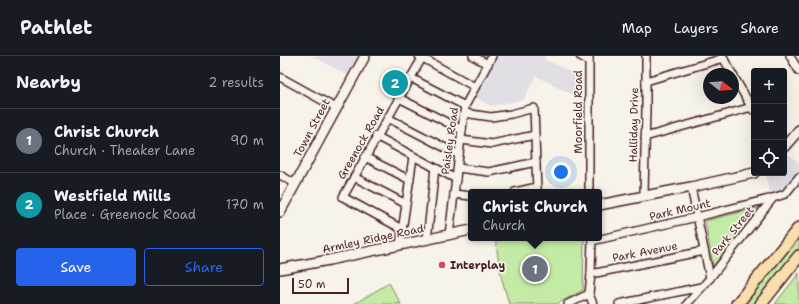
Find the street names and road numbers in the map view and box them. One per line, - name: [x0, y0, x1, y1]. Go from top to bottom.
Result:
- street label: Moorfield Road: [571, 70, 586, 154]
- street label: Halliday Drive: [626, 87, 642, 163]
- street label: Town Street: [290, 96, 334, 160]
- street label: Greenock Road: [334, 104, 388, 182]
- street label: Paisley Road: [438, 106, 462, 176]
- street label: Park Mount: [648, 196, 712, 224]
- street label: Park Street: [708, 203, 758, 259]
- street label: Armley Ridge Road: [321, 221, 425, 257]
- street label: Park Avenue: [611, 238, 679, 266]

